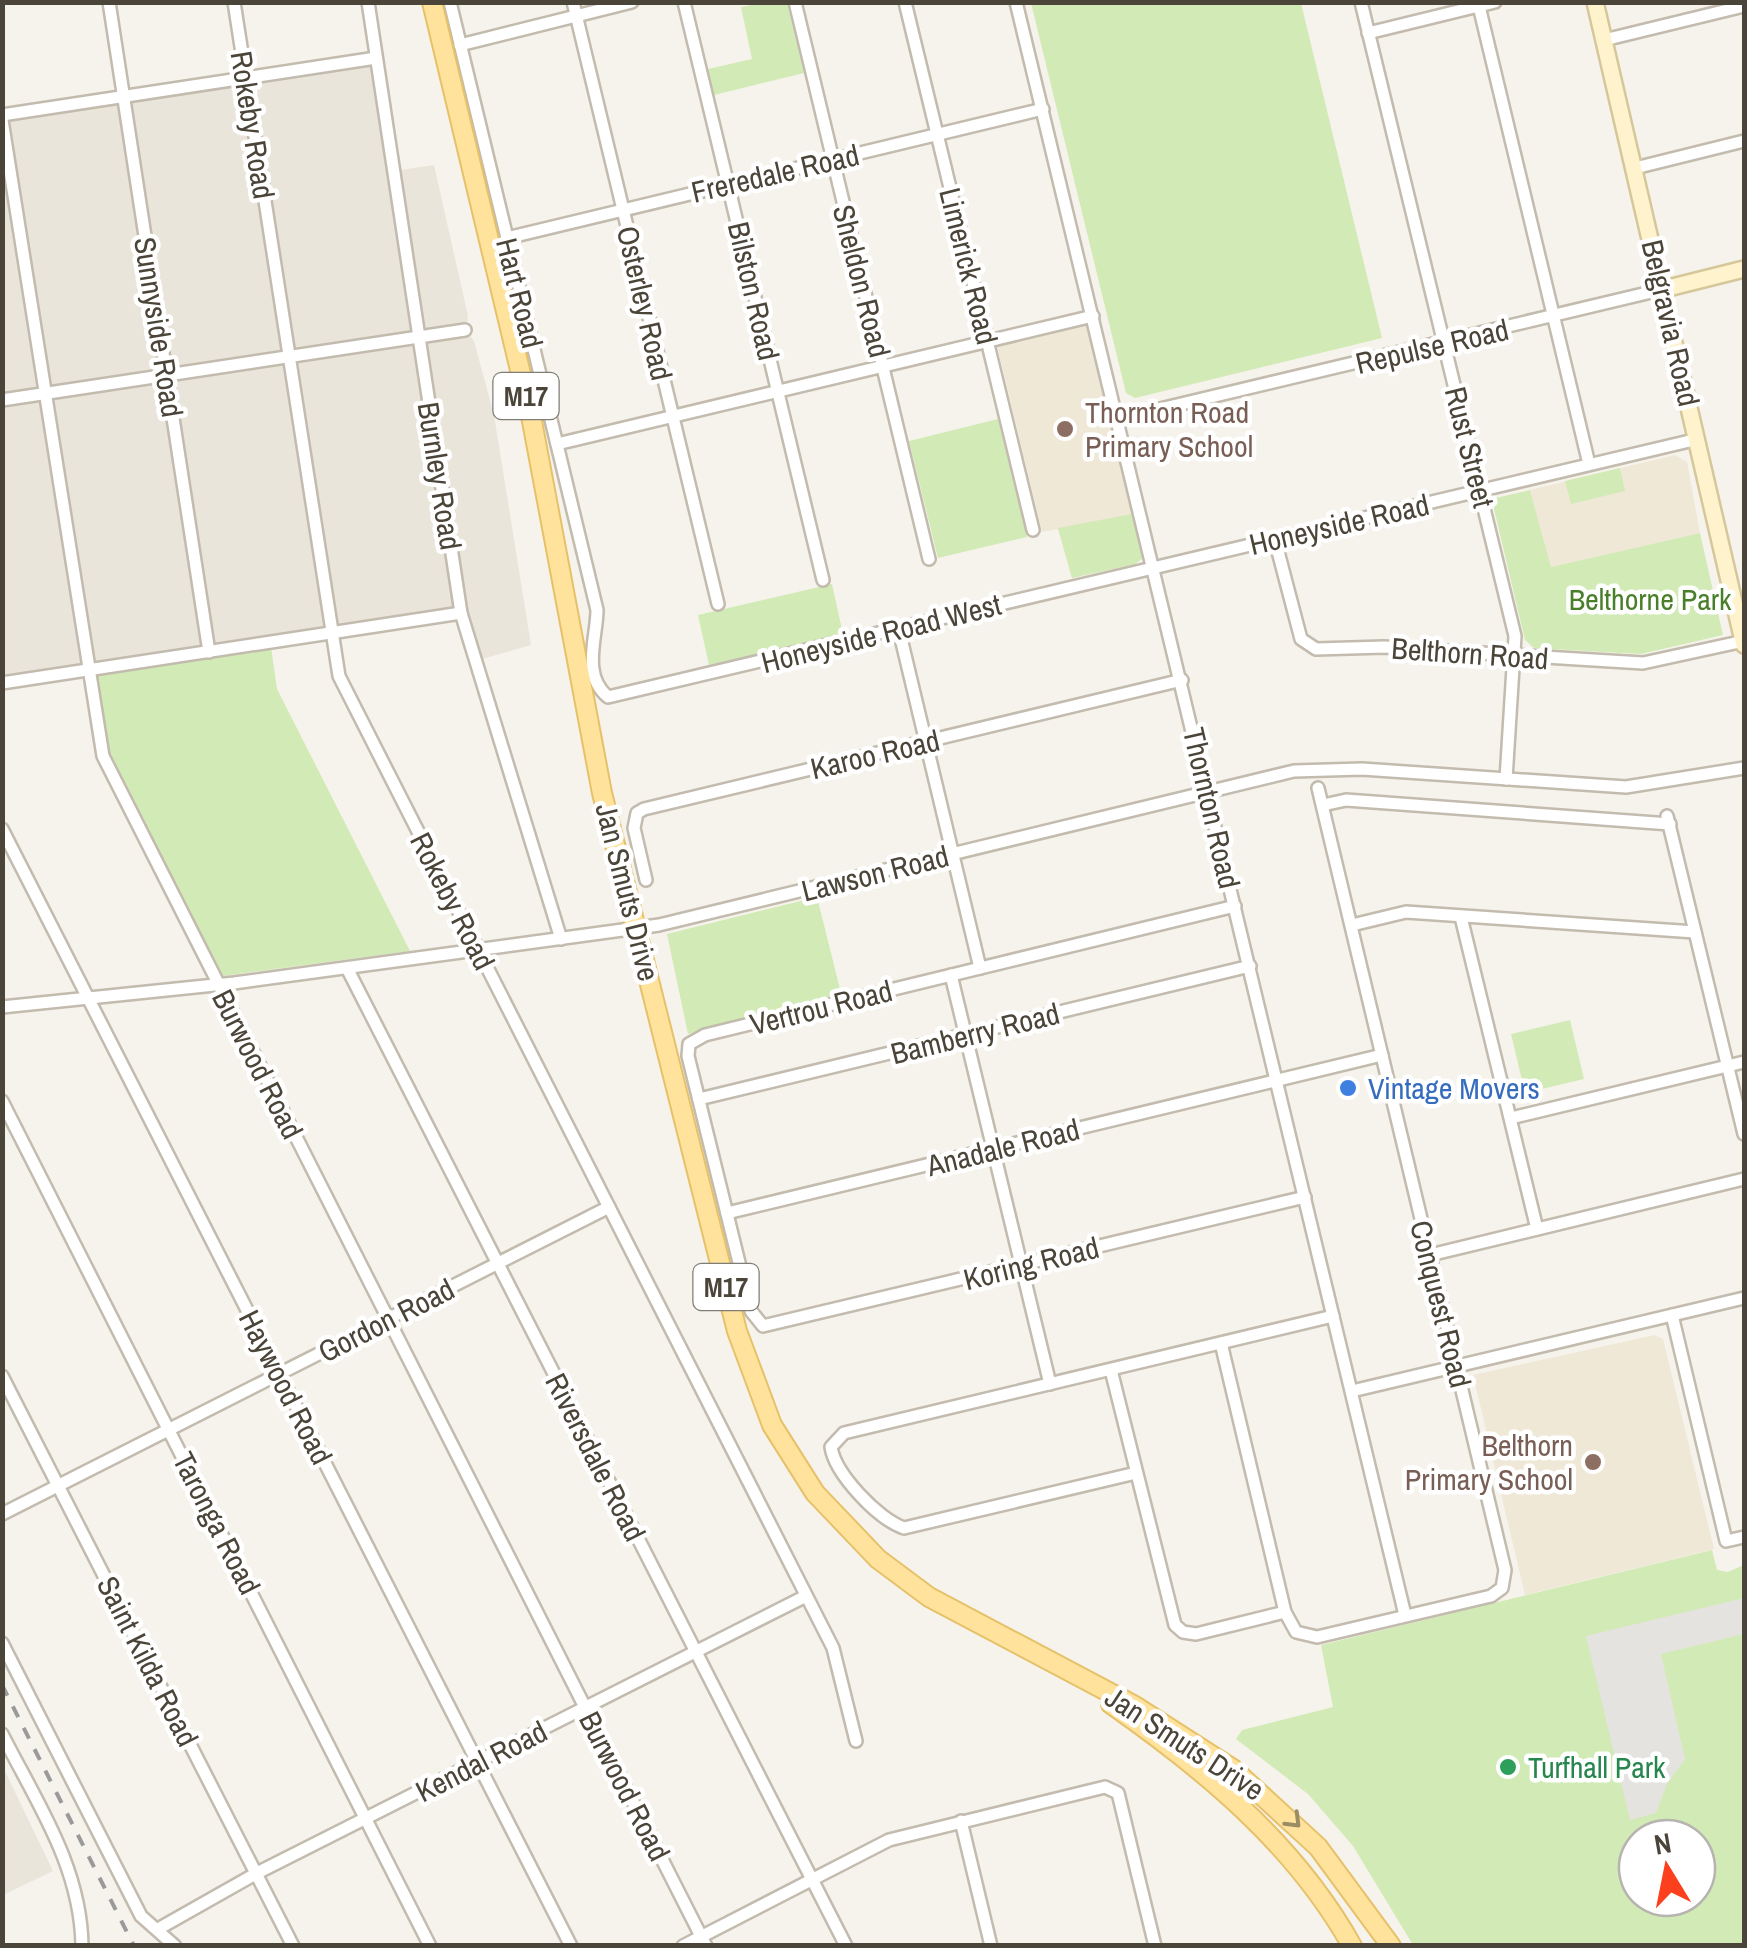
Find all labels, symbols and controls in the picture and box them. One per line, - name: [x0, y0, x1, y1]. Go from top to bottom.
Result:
- street label: Rokeby Road: [222, 48, 284, 202]
- street label: Freredale Road: [687, 134, 863, 212]
- street label: Limerick Road: [930, 184, 1008, 348]
- street label: Sheldon Road: [824, 201, 900, 361]
- street label: Bilston Road: [719, 218, 789, 364]
- street label: Osterley Road: [608, 222, 682, 384]
- street label: Sunnyside Road: [125, 234, 193, 420]
- street label: Hart Road: [487, 234, 553, 352]
- street label: Belgravia Road: [1632, 236, 1710, 410]
- street label: Repulse Road: [1352, 309, 1512, 383]
- road number: M17: [494, 373, 558, 419]
- street label: Rust Street: [1436, 382, 1504, 512]
- place label: Thornton Road Primary School: [1085, 392, 1253, 466]
- street label: Burnley Road: [409, 399, 471, 553]
- marker: Thornton Road Primary School: [1054, 418, 1076, 440]
- street label: Honeyside Road: [1245, 484, 1433, 564]
- park label: Belthorne Park: [1569, 579, 1732, 619]
- street label: Honeyside Road West: [757, 584, 1005, 682]
- street label: Belthorn Road: [1390, 628, 1550, 678]
- street label: Karoo Road: [807, 720, 943, 788]
- street label: Thornton Road: [1174, 724, 1250, 892]
- street label: Jan Smuts Drive: [587, 799, 669, 985]
- street label: Rokeby Road: [401, 826, 505, 976]
- street label: Lawson Road: [797, 835, 953, 911]
- street label: Vertrou Road: [746, 970, 896, 1044]
- street label: Burwood Road: [203, 982, 313, 1146]
- street label: Bamberry Road: [887, 993, 1063, 1073]
- place label: Vintage Movers: [1368, 1068, 1540, 1108]
- marker: Vintage Movers: [1337, 1077, 1359, 1099]
- street label: Anadale Road: [922, 1109, 1083, 1186]
- street label: Conquest Road: [1401, 1216, 1481, 1392]
- street label: Koring Road: [959, 1227, 1103, 1299]
- road number: M17: [694, 1264, 758, 1310]
- street label: Gordon Road: [311, 1269, 461, 1371]
- street label: Haywood Road: [230, 1303, 342, 1471]
- street label: Riversdale Road: [537, 1366, 655, 1548]
- place label: Belthorn Primary School: [1405, 1425, 1573, 1499]
- street label: Taronga Road: [164, 1445, 270, 1601]
- marker: Belthorn Primary School: [1582, 1451, 1604, 1473]
- street label: Saint Kilda Road: [88, 1569, 208, 1753]
- street label: Jan Smuts Drive: [1098, 1677, 1272, 1809]
- street label: Burwood Road: [570, 1704, 680, 1868]
- street label: Kendal Road: [409, 1711, 553, 1811]
- place label: Turfhall Park: [1528, 1747, 1666, 1787]
- marker: Turfhall Park: [1497, 1756, 1519, 1778]
- one-way arrow: [1282, 1810, 1300, 1828]
- north arrow: [1617, 1818, 1717, 1918]
- text: N: [1651, 1823, 1674, 1864]

